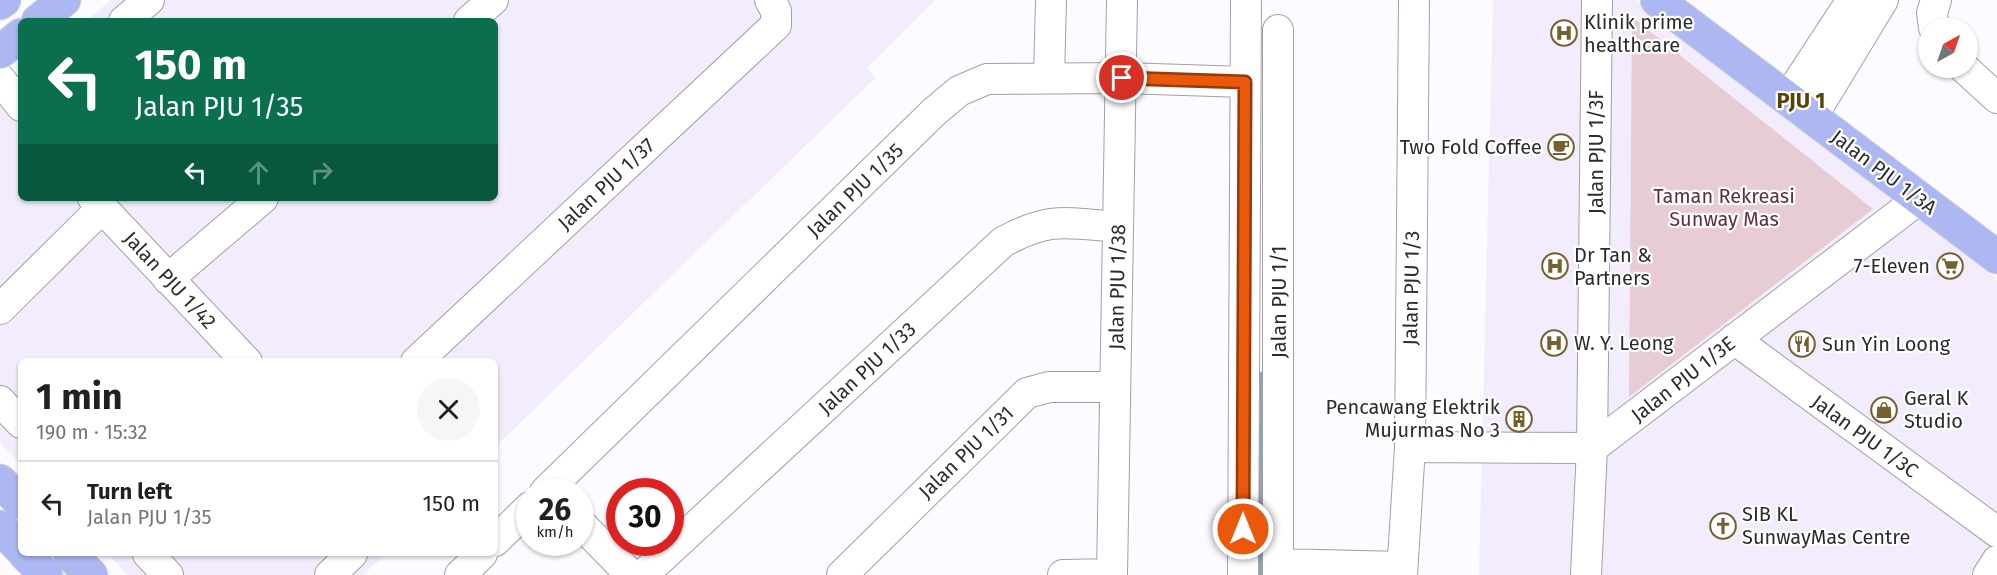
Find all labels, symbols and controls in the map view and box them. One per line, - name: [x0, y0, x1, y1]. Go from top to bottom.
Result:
- place label: Klinik prime healthcare: [1584, 10, 1693, 57]
- hospital icon: Klinik prime healthcare: [1549, 18, 1579, 48]
- north arrow: [1918, 18, 1978, 78]
- map controls: [1918, 18, 1978, 78]
- text: 150 m: [135, 40, 247, 90]
- icon: left: [36, 42, 114, 120]
- pin: [1096, 52, 1147, 103]
- icon: arrive: [1105, 61, 1138, 94]
- district label: PJU 1: [1776, 87, 1826, 114]
- street label: Jalan PJU 1/3F: [1584, 90, 1608, 214]
- text: Jalan PJU 1/35: [135, 91, 303, 123]
- street label: Jalan PJU 1/3A: [1826, 124, 1942, 220]
- cafe icon: Two Fold Coffee: [1546, 132, 1576, 162]
- street label: Jalan PJU 1/37: [553, 133, 659, 235]
- place label: Two Fold Coffee: [1400, 135, 1542, 159]
- street label: Jalan PJU 1/35: [802, 138, 908, 242]
- icon: left: [179, 156, 212, 189]
- icon: ahead: [242, 156, 275, 189]
- icon: right: [305, 156, 338, 189]
- park label: Taman Rekreasi Sunway Mas: [1653, 184, 1795, 231]
- street label: Jalan PJU 1/38: [1104, 224, 1130, 350]
- street label: Jalan PJU 1/42: [119, 226, 221, 334]
- street label: Jalan PJU 1/3: [1398, 231, 1424, 345]
- place label: Dr Tan & Partners: [1574, 243, 1652, 290]
- street label: Jalan PJU 1/1: [1267, 246, 1291, 358]
- hospital icon: Dr Tan & Partners: [1540, 251, 1570, 281]
- supermarket icon: 7-Eleven: [1935, 251, 1965, 281]
- place label: 7-Eleven: [1854, 254, 1930, 278]
- street label: Jalan PJU 1/33: [813, 317, 921, 419]
- hospital icon: W. Y. Leong: [1539, 328, 1569, 358]
- restaurant icon: Sun Yin Loong: [1787, 329, 1817, 359]
- place label: W. Y. Leong: [1574, 331, 1674, 355]
- street label: Jalan PJU 1/3E: [1626, 331, 1740, 427]
- place label: Sun Yin Loong: [1822, 332, 1951, 356]
- text: 1 min: [36, 375, 123, 419]
- button: close: [417, 378, 480, 441]
- place label: Geral K Studio: [1904, 386, 1968, 433]
- street label: Jalan PJU 1/3C: [1807, 389, 1923, 483]
- place label: Pencawang Elektrik Mujurmas No 3: [1326, 395, 1501, 442]
- shop icon: Geral K Studio: [1869, 395, 1899, 425]
- street label: Jalan PJU 1/31: [914, 401, 1018, 503]
- building icon: Pencawang Elektrik Mujurmas No 3: [1504, 404, 1534, 434]
- text: 190 m · 15:32: [36, 420, 148, 444]
- text: Turn left: [87, 478, 172, 505]
- speed limit sign: 30: [606, 478, 684, 556]
- icon: left: [36, 487, 69, 520]
- text: 150 m: [422, 490, 480, 517]
- text: 26: [539, 492, 571, 528]
- position arrow: [1211, 497, 1275, 561]
- place label: SIB KL SunwayMas Centre: [1742, 502, 1910, 549]
- text: Jalan PJU 1/35: [87, 505, 212, 529]
- church icon: SIB KL SunwayMas Centre: [1708, 511, 1738, 541]
- text: km/h: [536, 523, 574, 541]

